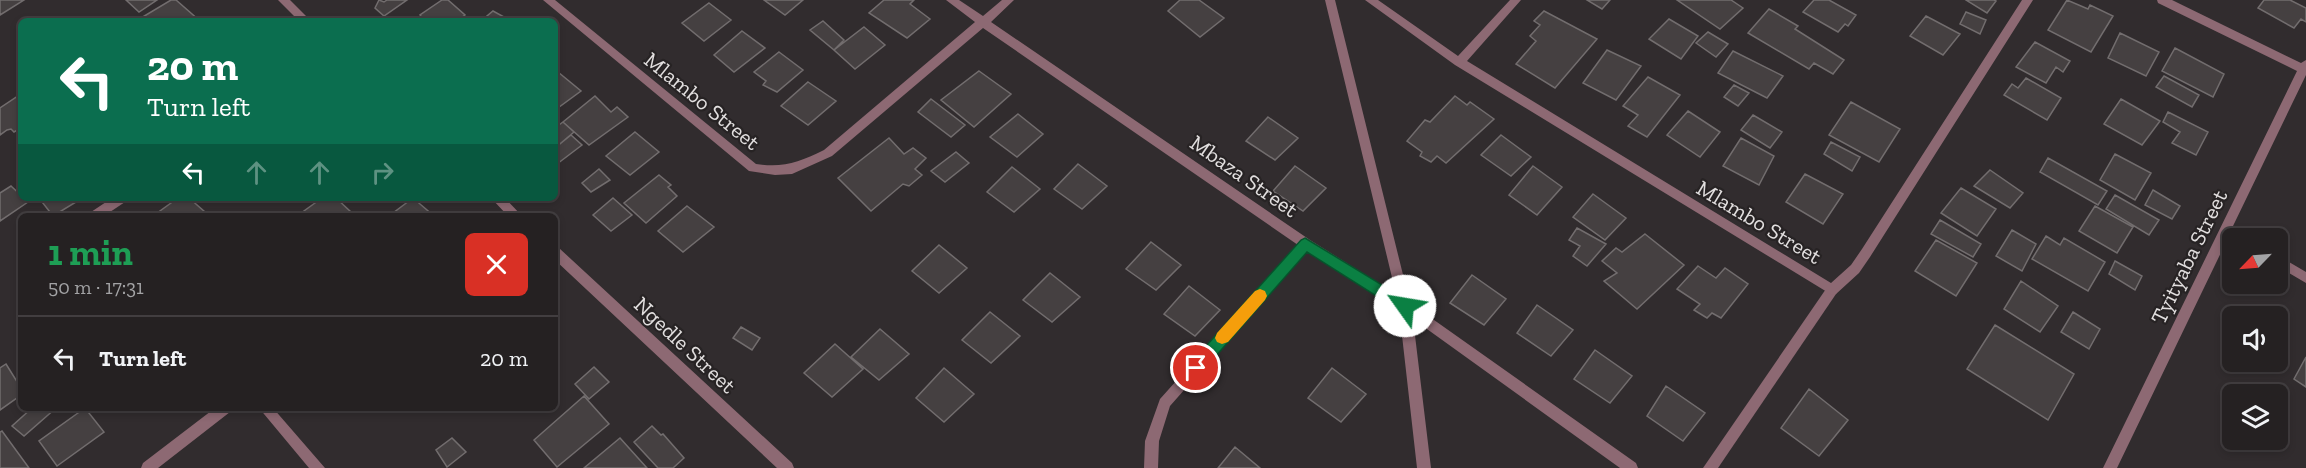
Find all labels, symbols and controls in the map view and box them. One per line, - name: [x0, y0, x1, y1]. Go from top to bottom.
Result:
- text: 20 m: [147, 40, 238, 91]
- icon: left: [48, 42, 126, 120]
- street label: Mlambo Street: [639, 46, 766, 156]
- text: Turn left: [147, 91, 250, 123]
- street label: Mbaza Street: [1185, 129, 1304, 224]
- icon: left: [177, 156, 210, 189]
- icon: ahead: [240, 156, 273, 189]
- icon: ahead: [303, 156, 336, 189]
- icon: right: [366, 156, 399, 189]
- street label: Mlambo Street: [1692, 174, 1827, 270]
- street label: Tyityaba Street: [2145, 185, 2233, 329]
- north arrow: [2222, 228, 2288, 294]
- map controls: [2222, 228, 2288, 450]
- text: 1 min: [48, 231, 133, 274]
- button: close: [465, 233, 528, 296]
- position arrow: [1373, 274, 1437, 338]
- text: 50 m · 17:31: [48, 275, 144, 299]
- street label: Ngedle Street: [628, 291, 742, 400]
- button: sound: [2222, 306, 2288, 372]
- icon: left: [48, 342, 81, 375]
- pin: [1170, 342, 1221, 393]
- text: Turn left: [99, 345, 186, 372]
- text: 20 m: [480, 345, 528, 372]
- icon: arrive: [1179, 351, 1212, 384]
- button: layers: [2222, 384, 2288, 450]

